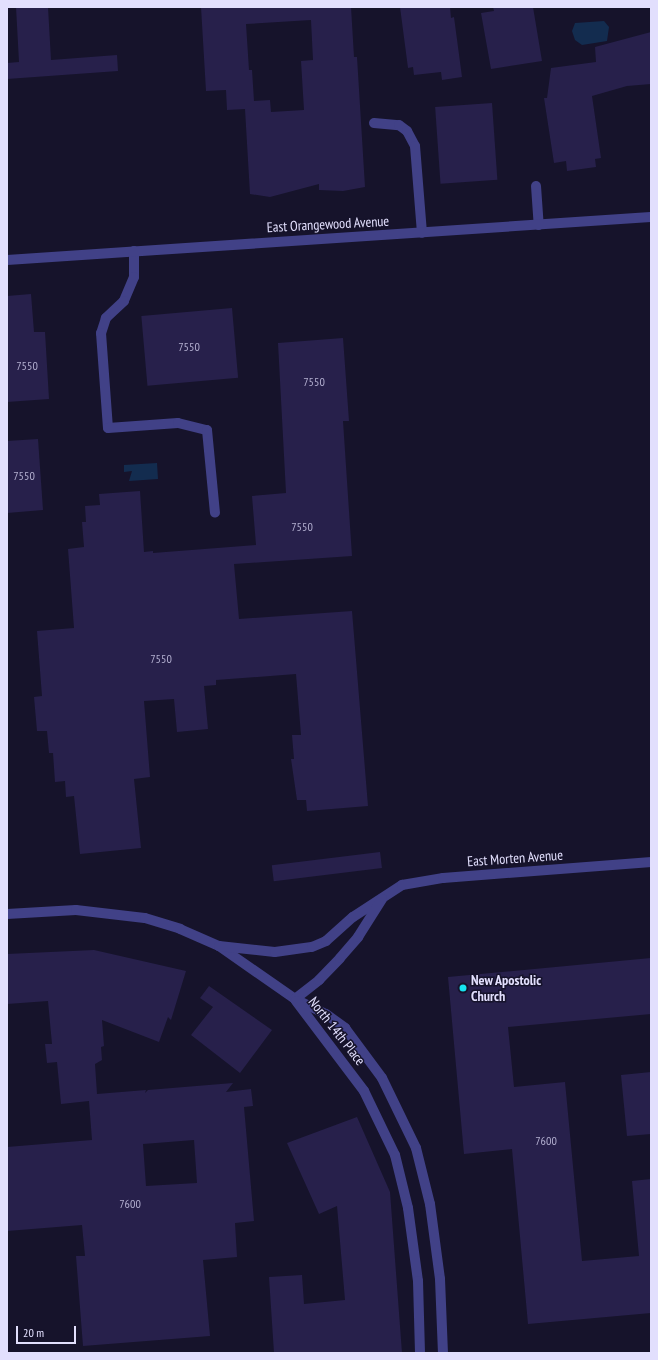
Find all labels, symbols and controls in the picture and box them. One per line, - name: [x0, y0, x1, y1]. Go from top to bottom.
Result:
- street label: East Orangewood Avenue: [266, 212, 390, 236]
- house number: 7550: [178, 340, 200, 354]
- house number: 7550: [16, 359, 38, 373]
- house number: 7550: [303, 375, 325, 389]
- house number: 7550: [13, 469, 35, 483]
- house number: 7550: [291, 520, 313, 534]
- house number: 7550: [150, 652, 172, 666]
- street label: East Morten Avenue: [466, 846, 564, 870]
- place label: New Apostolic Church: [471, 972, 542, 1004]
- marker: New Apostolic Church: [458, 983, 468, 993]
- street label: North 14th Place: [305, 994, 369, 1068]
- house number: 7600: [535, 1134, 557, 1148]
- house number: 7600: [119, 1197, 141, 1211]
- scale bar: [18, 1318, 78, 1344]
- text: 20 m: [23, 1325, 44, 1340]

